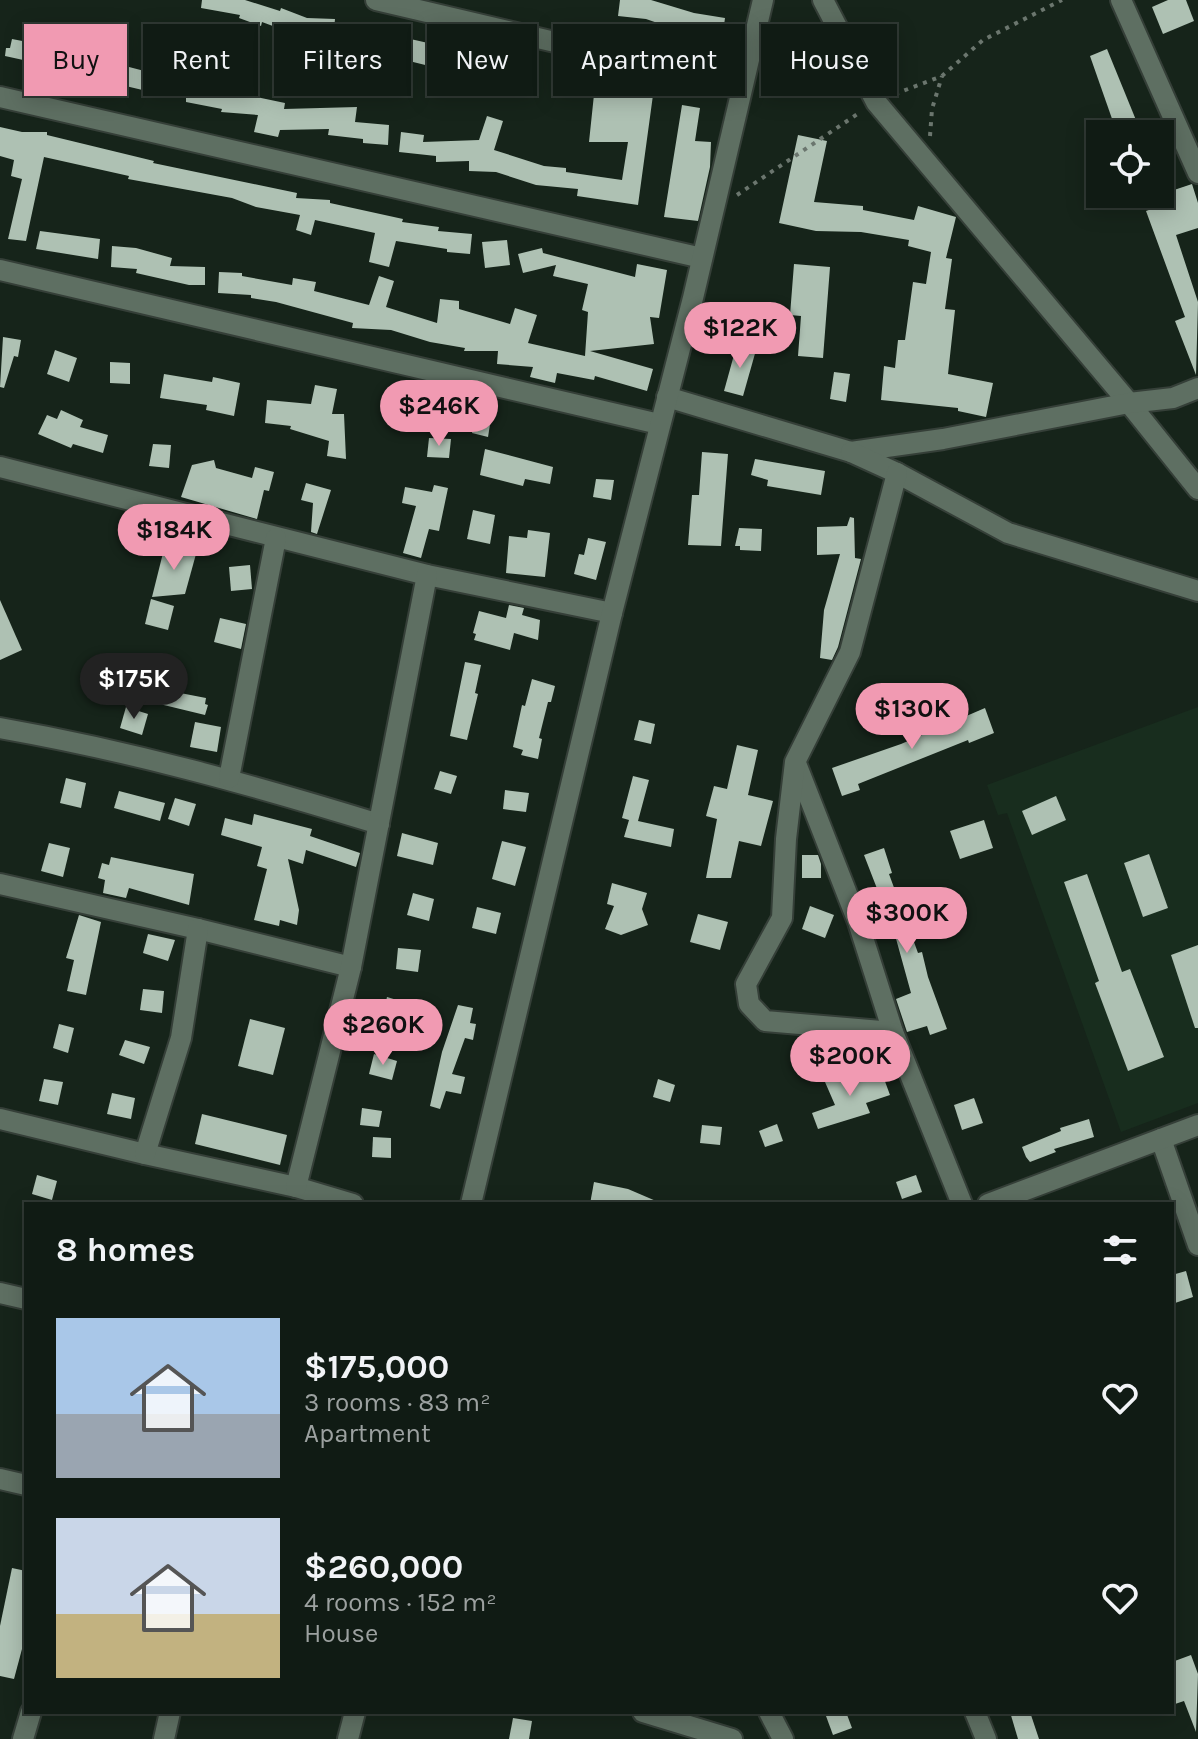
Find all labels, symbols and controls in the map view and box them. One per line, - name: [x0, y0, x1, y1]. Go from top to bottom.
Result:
- chip: Buy: [24, 24, 127, 96]
- chip: Rent: [143, 24, 258, 96]
- chip: Filters: [274, 24, 411, 96]
- chip: New: [427, 24, 537, 96]
- chip: Apartment: [553, 24, 745, 96]
- chip: House: [761, 24, 897, 96]
- map controls: [1086, 120, 1174, 208]
- button: locate: [1086, 120, 1174, 208]
- pin: $122K: [684, 302, 796, 370]
- text: $122K: [702, 312, 778, 343]
- pin: $246K: [383, 380, 495, 448]
- text: $246K: [398, 390, 480, 421]
- pin: $184K: [118, 504, 230, 572]
- text: $184K: [136, 514, 212, 545]
- pin: $175K: [78, 653, 190, 721]
- text: $175K: [98, 663, 170, 694]
- pin: $130K: [856, 683, 968, 751]
- text: $130K: [874, 693, 950, 724]
- pin: $300K: [851, 887, 963, 955]
- text: $300K: [865, 897, 949, 928]
- pin: $260K: [327, 999, 439, 1067]
- text: $260K: [342, 1009, 424, 1040]
- pin: $200K: [794, 1030, 906, 1098]
- text: $200K: [808, 1040, 892, 1071]
- icon: filters: [1098, 1228, 1142, 1272]
- text: 8 homes: [56, 1230, 195, 1270]
- text: $175,000: [304, 1347, 449, 1387]
- icon: home: [120, 1350, 216, 1446]
- icon: heart: [1098, 1376, 1142, 1420]
- text: 3 rooms · 83 m²: [304, 1387, 491, 1418]
- text: Apartment: [304, 1418, 431, 1449]
- text: $260,000: [304, 1547, 463, 1587]
- icon: home: [120, 1550, 216, 1646]
- icon: heart: [1098, 1576, 1142, 1620]
- text: 4 rooms · 152 m²: [304, 1587, 497, 1618]
- text: House: [304, 1618, 378, 1649]

